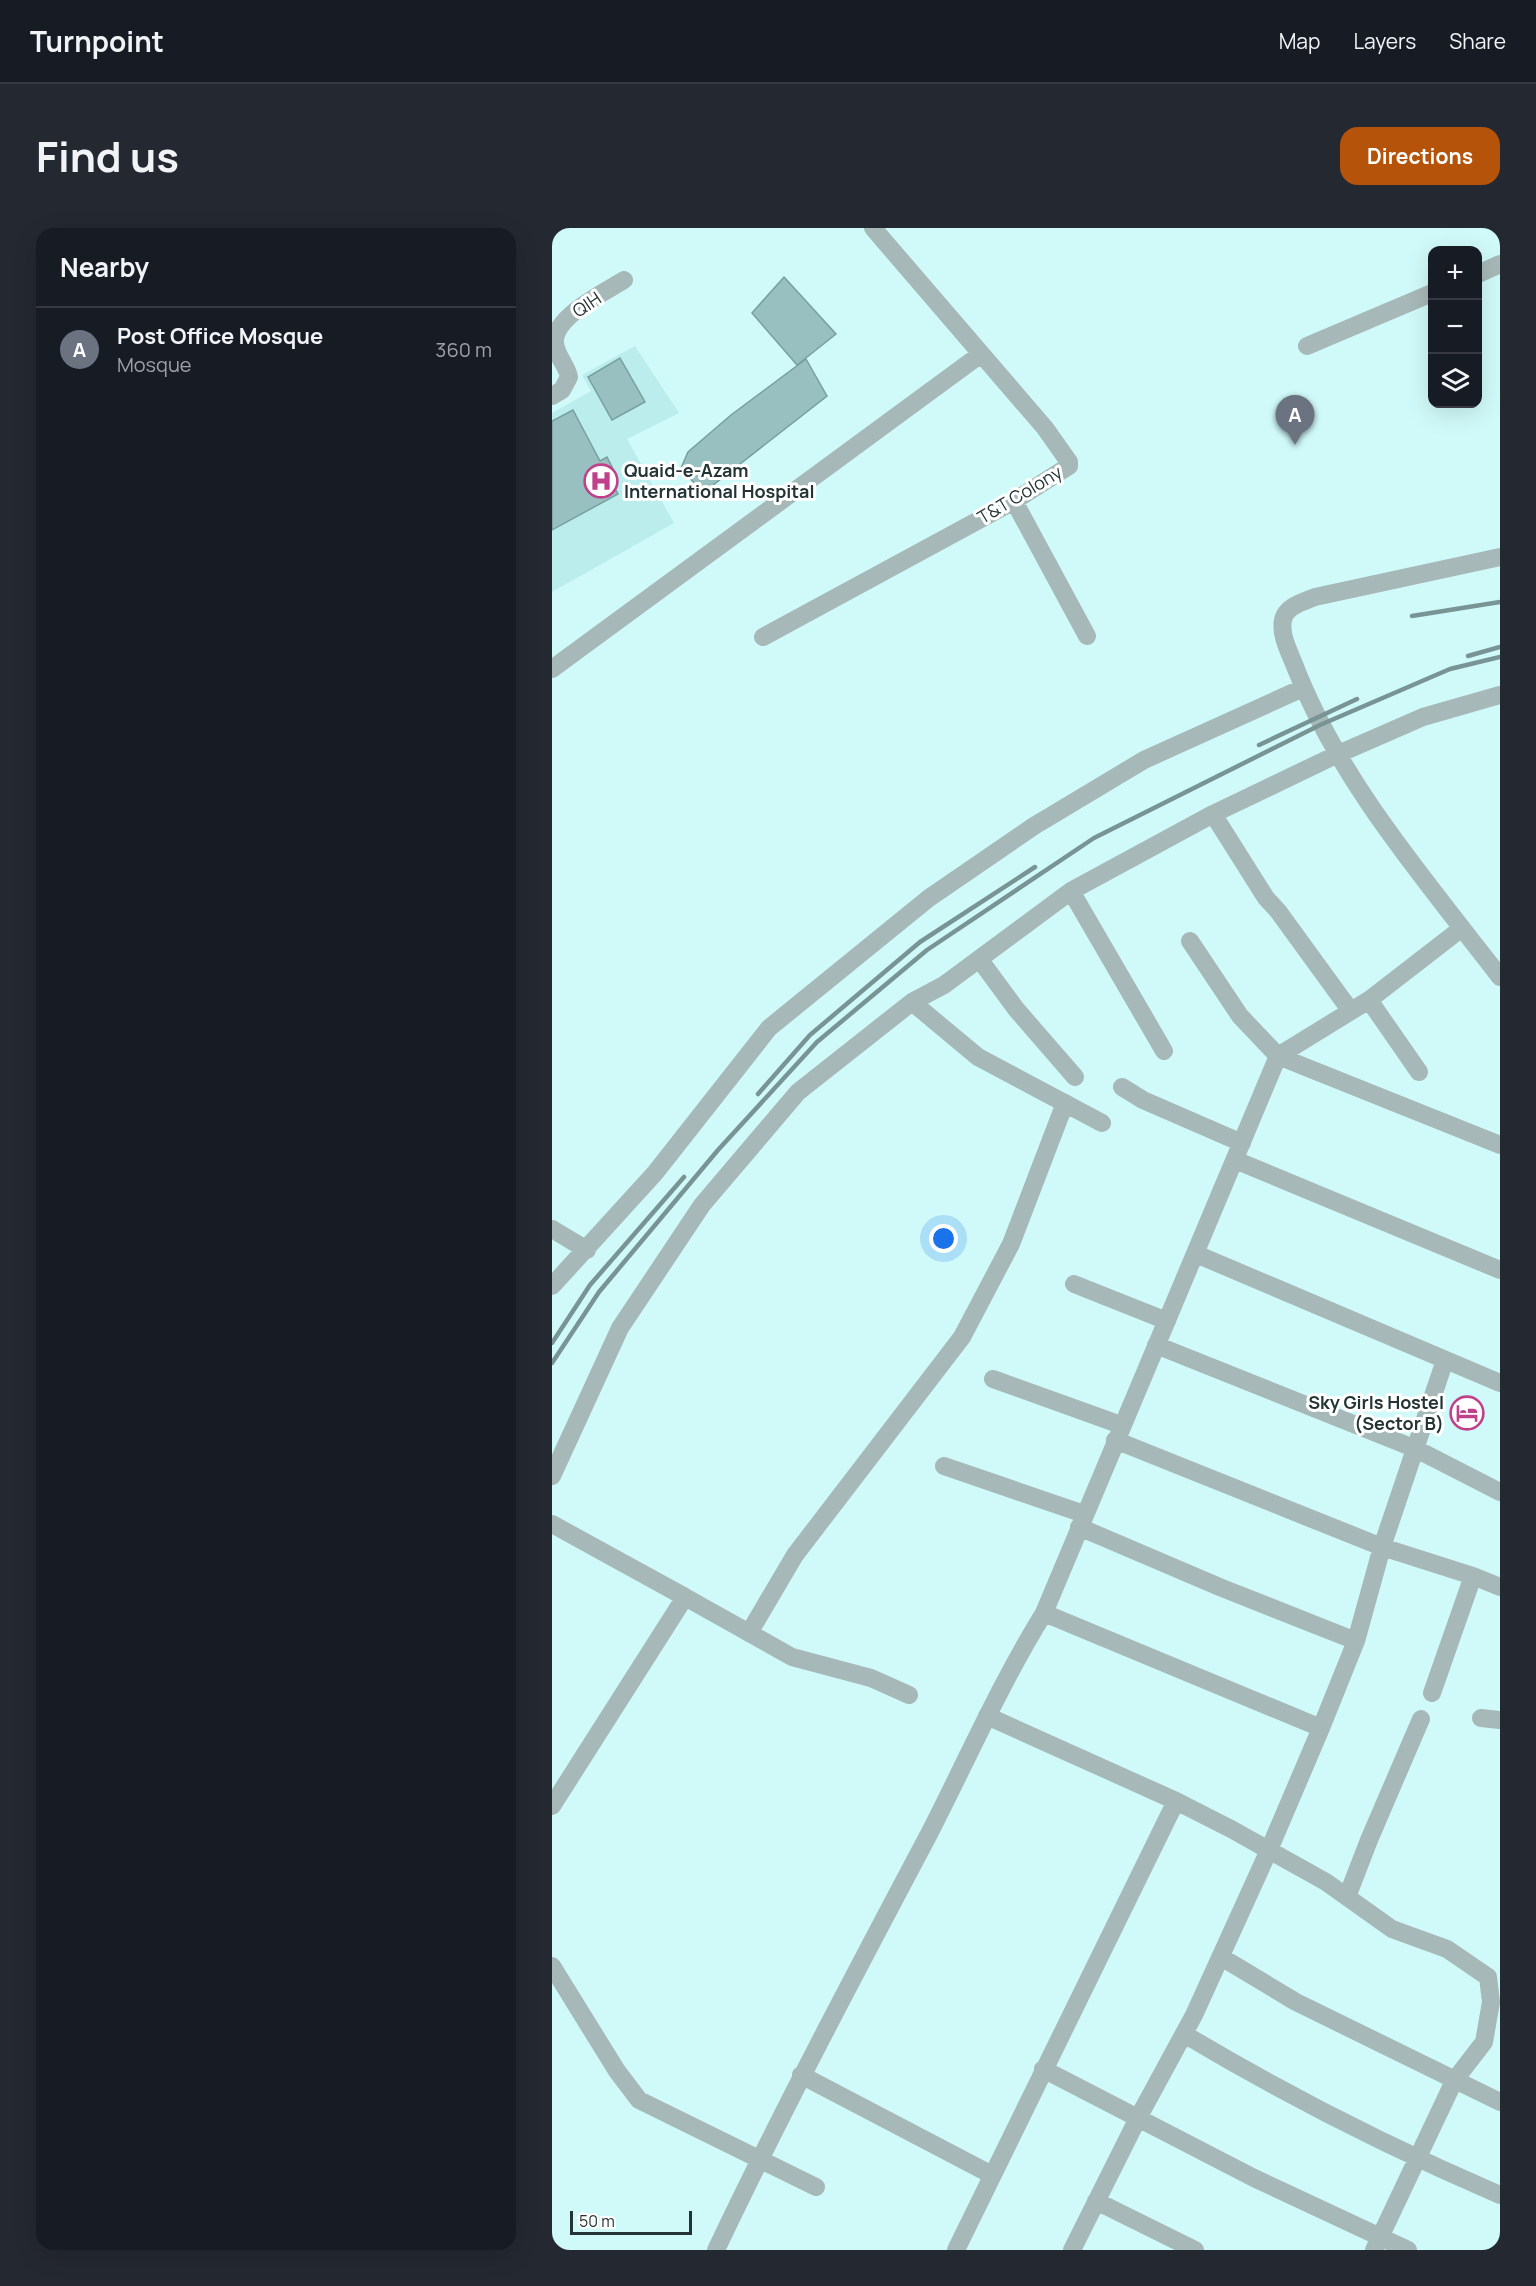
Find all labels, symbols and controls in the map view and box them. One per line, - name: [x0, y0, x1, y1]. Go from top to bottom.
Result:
- text: Turnpoint: [30, 22, 164, 60]
- text: Map: [1279, 27, 1320, 55]
- text: Layers: [1353, 27, 1416, 55]
- text: Share: [1449, 27, 1506, 55]
- text: Find us: [36, 127, 179, 185]
- button: Directions: [1340, 127, 1500, 185]
- map controls: [1428, 246, 1482, 408]
- button: +: [1428, 246, 1482, 300]
- text: Nearby: [60, 249, 149, 285]
- street label: QIH: [567, 286, 605, 322]
- button: −: [1428, 300, 1482, 354]
- text: Post Office Mosque: [117, 321, 323, 351]
- text: A: [73, 336, 86, 363]
- text: 360 m: [435, 336, 492, 363]
- text: Mosque: [117, 351, 191, 378]
- button: layers: [1428, 354, 1482, 408]
- pin: A: [1276, 396, 1314, 445]
- place label: Quaid-e-Azam International Hospital: [624, 458, 814, 503]
- street label: T&T Colony: [973, 459, 1067, 529]
- hospital icon: Quaid-e-Azam International Hospital: [583, 463, 619, 499]
- your location: [929, 1224, 958, 1253]
- place label: Sky Girls Hostel (Sector B): [1308, 1390, 1444, 1435]
- hotel icon: Sky Girls Hostel (Sector B): [1449, 1395, 1485, 1431]
- scale bar: [570, 2208, 692, 2236]
- text: 50 m: [579, 2210, 615, 2232]

